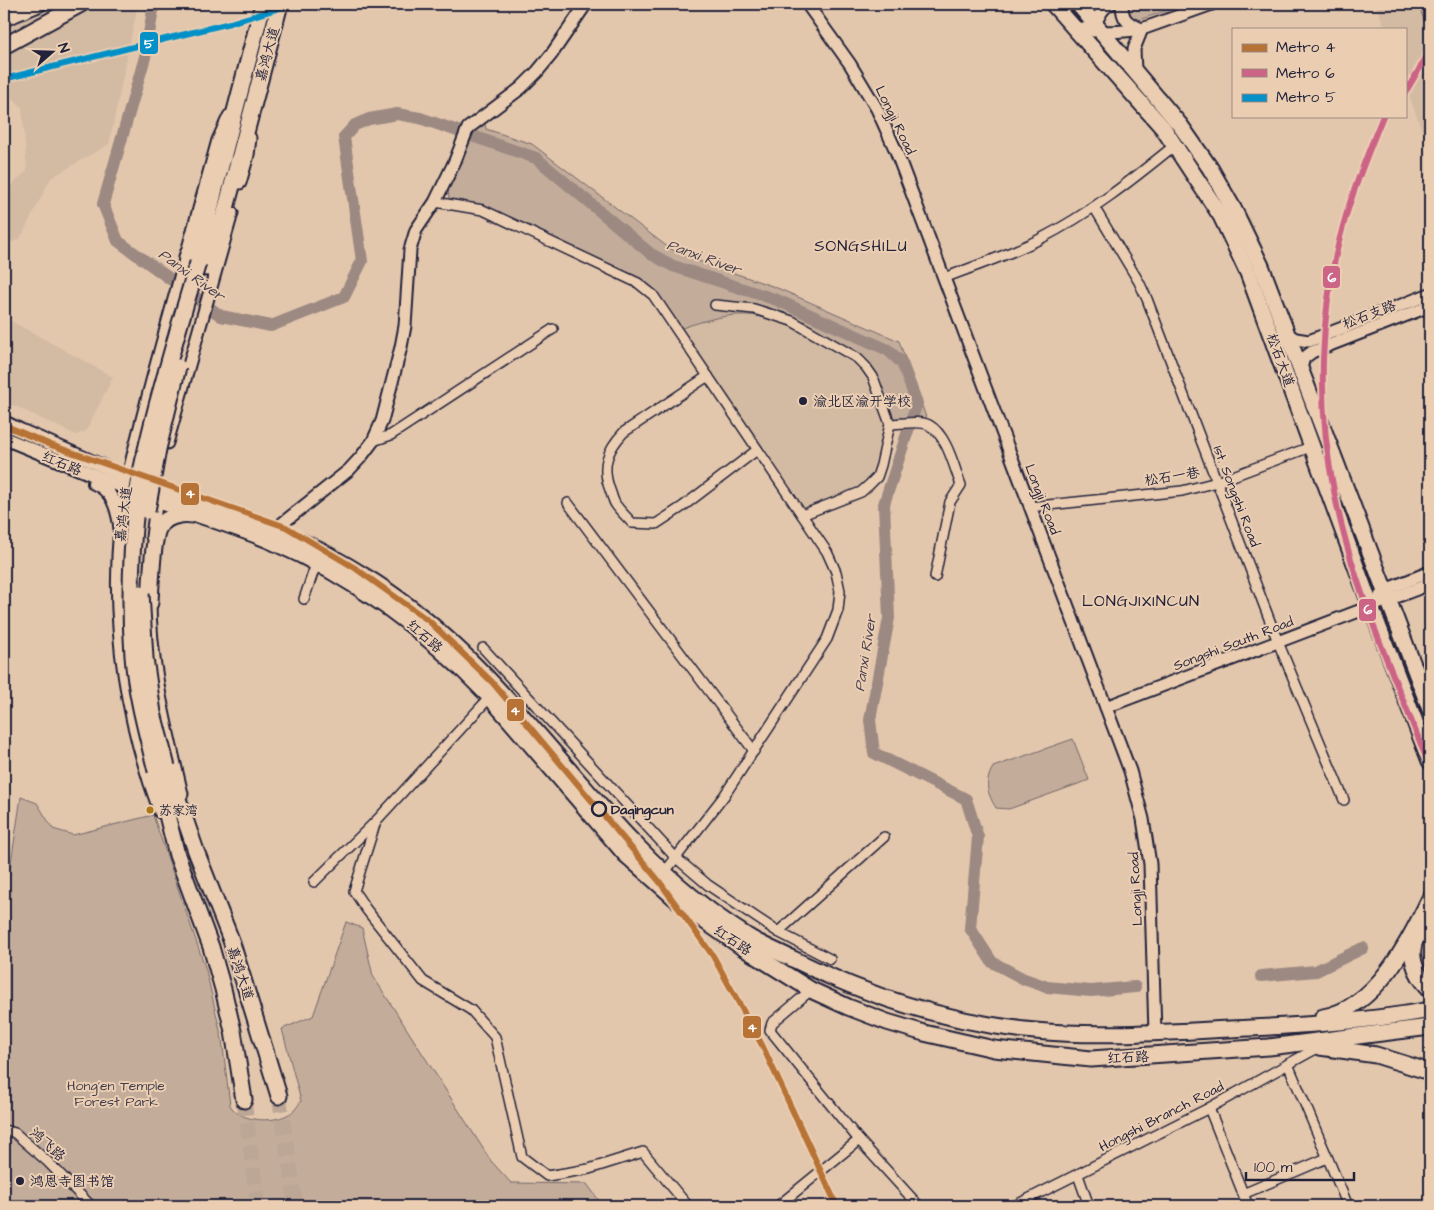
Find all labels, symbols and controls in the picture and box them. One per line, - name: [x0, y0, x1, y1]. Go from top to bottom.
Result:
- street label: 嘉鸿大道: [251, 25, 285, 84]
- north arrow: [28, 28, 78, 78]
- legend: [1232, 28, 1406, 118]
- line badge: 5: [139, 31, 159, 55]
- text: 5: [144, 34, 155, 54]
- text: Metro 4: [1276, 37, 1336, 58]
- text: N: [52, 40, 74, 56]
- text: Metro 6: [1276, 63, 1335, 84]
- street label: Longji Road: [870, 83, 920, 158]
- text: Metro 5: [1276, 87, 1336, 108]
- water label: Panxi River: [664, 234, 745, 281]
- district label: SONGSHILU: [814, 235, 908, 257]
- water label: Panxi River: [154, 244, 230, 308]
- line badge: 6: [1322, 265, 1341, 289]
- text: 6: [1328, 268, 1337, 288]
- street label: 松石支路: [1340, 296, 1399, 334]
- street label: 松石大道: [1261, 331, 1299, 390]
- place label: 渝北区渝开学校: [813, 392, 911, 412]
- marker: 渝北区渝开学校: [797, 395, 809, 407]
- street label: 1st. Songshi Road: [1208, 443, 1265, 550]
- street label: 红石路: [38, 447, 85, 481]
- street label: Longji Road: [1019, 461, 1065, 538]
- street label: 松石一巷: [1143, 463, 1202, 491]
- line badge: 4: [180, 482, 200, 506]
- text: 4: [185, 484, 195, 504]
- street label: 嘉鸿大道: [111, 485, 137, 543]
- district label: LONGJIXINCUN: [1082, 590, 1200, 612]
- line badge: 6: [1358, 598, 1377, 622]
- text: 6: [1364, 600, 1373, 620]
- water label: Panxi River: [849, 612, 882, 693]
- street label: Songshi South Road: [1170, 612, 1296, 676]
- street label: 红石路: [402, 615, 447, 658]
- line badge: 4: [506, 698, 525, 722]
- text: 4: [510, 701, 520, 721]
- place label: Daqingcun: [611, 800, 674, 821]
- marker: Daqingcun: [591, 801, 607, 817]
- place label: 苏家湾: [159, 802, 198, 820]
- marker: 苏家湾: [145, 805, 155, 815]
- street label: Longji Road: [1124, 851, 1148, 926]
- street label: 红石路: [709, 921, 755, 961]
- street label: 嘉鸿大道: [222, 944, 258, 1003]
- line badge: 4: [742, 1015, 762, 1039]
- text: 4: [747, 1018, 757, 1038]
- street label: 红石路: [1107, 1047, 1150, 1069]
- park label: Hong'en Temple Forest Park: [67, 1076, 165, 1112]
- street label: Hongshi Branch Road: [1096, 1077, 1227, 1157]
- street label: 鸿飞路: [25, 1123, 70, 1166]
- scale bar: [1246, 1150, 1354, 1182]
- text: 100 m: [1254, 1157, 1293, 1178]
- place label: 鸿恩寺图书馆: [30, 1172, 114, 1192]
- marker: 鸿恩寺图书馆: [14, 1175, 26, 1187]

